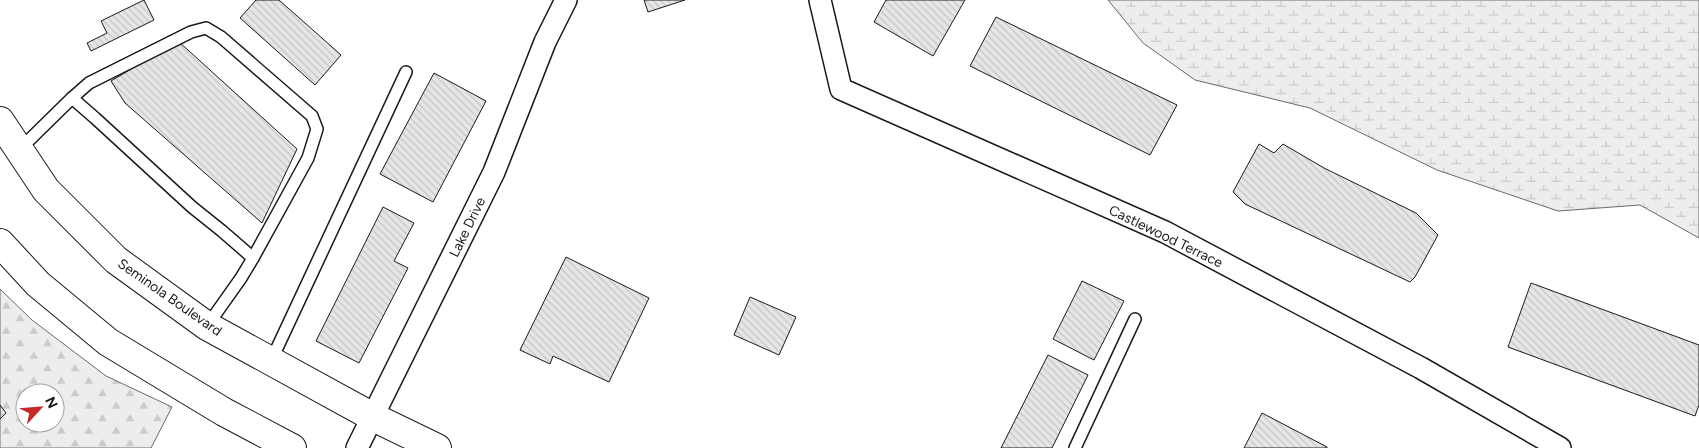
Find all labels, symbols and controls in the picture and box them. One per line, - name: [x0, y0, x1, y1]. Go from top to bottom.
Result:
- street label: Lake Drive: [446, 194, 489, 260]
- street label: Castlewood Terrace: [1106, 201, 1226, 272]
- street label: Seminola Boulevard: [114, 255, 225, 340]
- north arrow: [15, 383, 65, 433]
- text: N: [41, 394, 61, 411]

